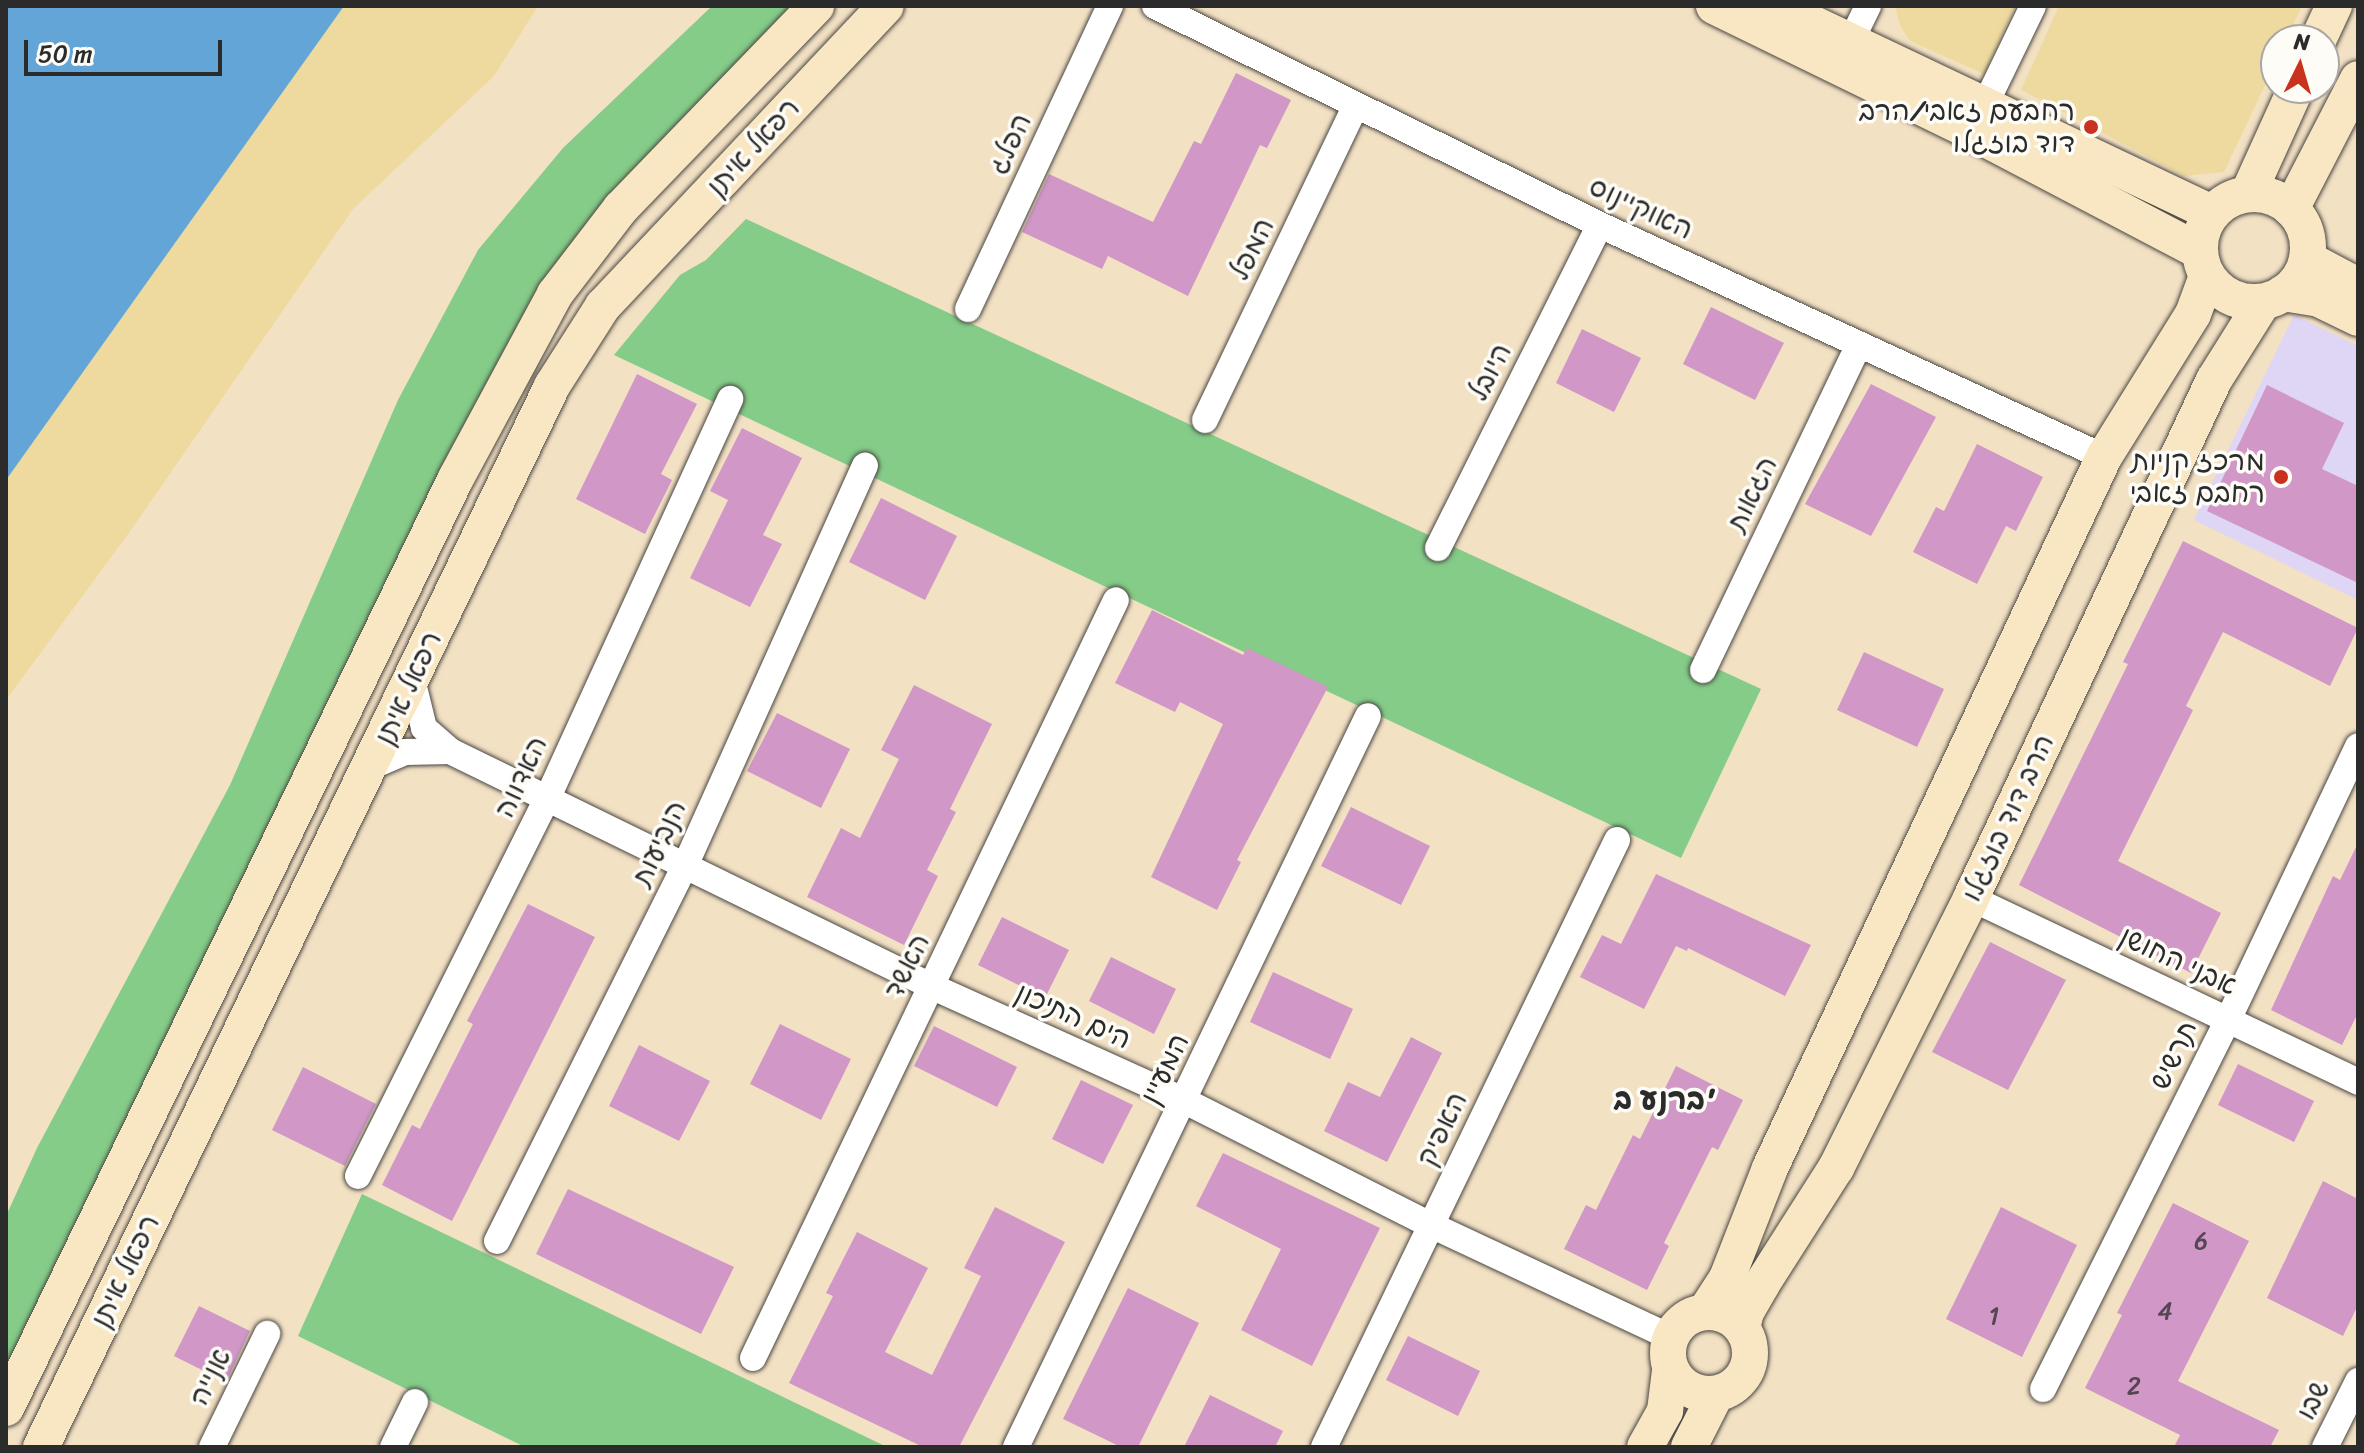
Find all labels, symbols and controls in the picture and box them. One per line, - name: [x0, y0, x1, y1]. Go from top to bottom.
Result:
- text: N: [2293, 21, 2311, 62]
- scale bar: [28, 24, 226, 74]
- north arrow: [2260, 24, 2340, 104]
- text: 50 m: [38, 33, 93, 75]
- street label: רפאל איתן: [699, 91, 807, 203]
- place label: רחבעם זאבי/הרב דוד בוזגלו: [1859, 94, 2075, 160]
- street label: הפלג: [981, 108, 1039, 180]
- marker: רחבעם זאבי/הרב דוד בוזגלו: [2082, 118, 2100, 136]
- street label: האוקיינוס: [1584, 169, 1698, 247]
- street label: המפל: [1223, 212, 1281, 286]
- street label: היובל: [1461, 338, 1519, 406]
- place label: מרכז קניות רחבם זאבי: [2130, 444, 2265, 510]
- street label: הגאות: [1719, 451, 1785, 537]
- marker: מרכז קניות רחבם זאבי: [2272, 468, 2290, 486]
- street label: רפאל איתן: [367, 626, 449, 750]
- street label: הרב דוד בוזגלו: [1955, 729, 2061, 907]
- street label: האדווה: [488, 731, 554, 823]
- street label: הנביעות: [625, 795, 693, 891]
- street label: אבני החושן: [2114, 919, 2242, 1003]
- street label: האשד: [877, 928, 937, 1004]
- street label: הים התיכון: [1010, 976, 1136, 1056]
- street label: תרשיש: [2143, 1015, 2205, 1095]
- street label: המעיין: [1134, 1028, 1196, 1110]
- district label: ברנע ב': [1614, 1081, 1716, 1117]
- street label: האפיק: [1410, 1086, 1474, 1172]
- street label: רפאל איתן: [83, 1209, 167, 1333]
- house number: 6: [2194, 1228, 2208, 1256]
- house number: 4: [2158, 1298, 2172, 1326]
- house number: 1: [1989, 1303, 1999, 1331]
- street label: אנייה: [182, 1343, 238, 1411]
- house number: 2: [2127, 1373, 2141, 1401]
- street label: שבו: [2289, 1374, 2337, 1426]

